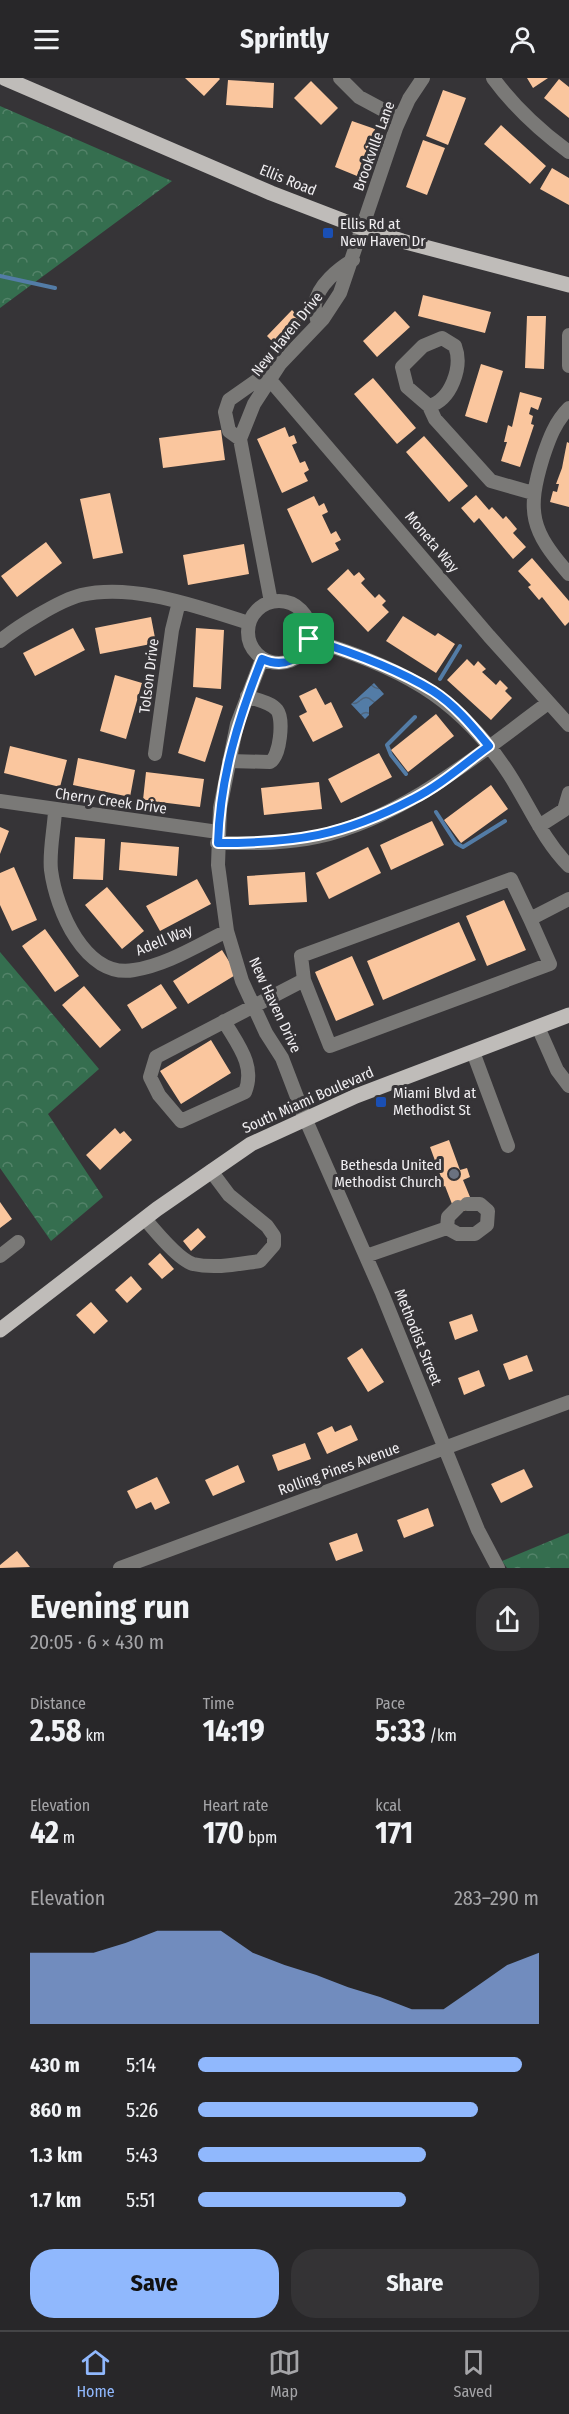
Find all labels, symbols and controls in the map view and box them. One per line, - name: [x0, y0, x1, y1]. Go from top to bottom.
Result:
- icon: menu: [30, 23, 63, 56]
- text: Sprintly: [240, 23, 329, 55]
- icon: person: [506, 23, 539, 56]
- street label: Brookville Lane: [349, 99, 399, 193]
- street label: Ellis Road: [257, 160, 319, 200]
- place label: Ellis Rd at New Haven Dr: [340, 215, 426, 250]
- marker: Ellis Rd at New Haven Dr: [321, 226, 335, 240]
- street label: New Haven Drive: [248, 288, 326, 380]
- street label: Moneta Way: [401, 508, 463, 576]
- pin: [283, 613, 334, 664]
- icon: arrive: [292, 622, 325, 655]
- street label: Tolson Drive: [135, 637, 163, 715]
- street label: Cherry Creek Drive: [54, 784, 168, 818]
- street label: Adell Way: [133, 920, 195, 959]
- street label: New Haven Drive: [245, 954, 305, 1056]
- street label: South Miami Boulevard: [239, 1063, 377, 1137]
- place label: Miami Blvd at Methodist St: [393, 1084, 476, 1119]
- marker: Miami Blvd at Methodist St: [374, 1095, 388, 1109]
- place label: Bethesda United Methodist Church: [334, 1156, 442, 1191]
- marker: Bethesda United Methodist Church: [447, 1167, 461, 1181]
- street label: Methodist Street: [390, 1286, 446, 1388]
- street label: Rolling Pines Avenue: [276, 1439, 402, 1499]
- text: Evening run: [30, 1587, 190, 1627]
- button: share: [476, 1588, 539, 1651]
- text: 20:05 · 6 × 430 m: [30, 1630, 164, 1654]
- text: Distance: [30, 1694, 86, 1713]
- text: Time: [203, 1694, 234, 1713]
- text: Pace: [375, 1694, 405, 1713]
- text: 2.58: [30, 1713, 82, 1749]
- text: 14:19: [203, 1713, 265, 1749]
- text: 5:33: [375, 1713, 426, 1749]
- text: km: [82, 1726, 105, 1745]
- text: /km: [426, 1726, 457, 1745]
- text: Elevation: [30, 1796, 90, 1815]
- text: Heart rate: [203, 1796, 268, 1815]
- text: kcal: [375, 1796, 401, 1815]
- text: 42: [30, 1815, 59, 1851]
- text: 170: [203, 1815, 244, 1851]
- text: 171: [375, 1815, 413, 1851]
- text: m: [59, 1828, 75, 1847]
- text: bpm: [244, 1828, 277, 1847]
- text: Elevation: [30, 1886, 105, 1910]
- text: 283–290 m: [454, 1886, 539, 1910]
- text: 430 m: [30, 2053, 80, 2077]
- text: 5:14: [126, 2053, 156, 2077]
- text: 860 m: [30, 2098, 81, 2122]
- text: 5:26: [126, 2098, 158, 2122]
- text: 1.3 km: [30, 2143, 82, 2167]
- text: 5:43: [126, 2143, 158, 2167]
- text: 1.7 km: [30, 2188, 81, 2212]
- text: 5:51: [126, 2188, 156, 2212]
- button: Save: [30, 2249, 279, 2318]
- button: Share: [291, 2249, 539, 2318]
- tab: Home: [76, 2346, 115, 2401]
- tab: Map: [268, 2346, 301, 2401]
- tab: Saved: [453, 2346, 493, 2401]

